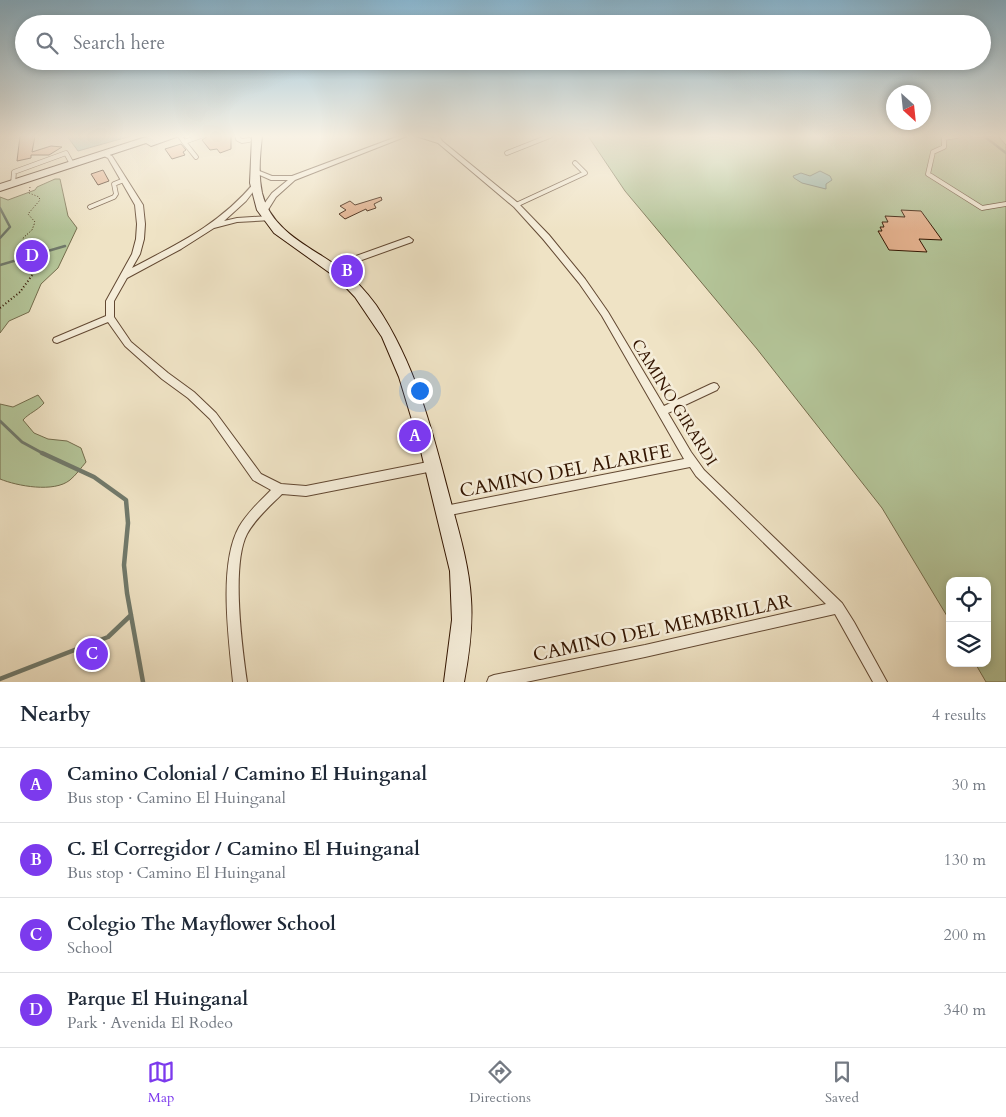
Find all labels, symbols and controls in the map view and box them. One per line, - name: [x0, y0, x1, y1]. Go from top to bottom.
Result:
- search box: [15, 15, 991, 70]
- icon: search: [33, 29, 61, 57]
- text: Search here: [73, 30, 165, 56]
- north arrow: [886, 85, 931, 130]
- pin: D: [16, 237, 48, 275]
- pin: B: [331, 252, 363, 290]
- street label: CAMINO GIRARDI: [626, 335, 722, 470]
- your location: [407, 378, 433, 404]
- pin: A: [399, 417, 431, 455]
- street label: CAMINO DEL ALARIFE: [457, 438, 673, 504]
- map controls: [946, 577, 991, 667]
- button: locate: [946, 577, 991, 622]
- street label: CAMINO DEL MEMBRILLAR: [531, 588, 795, 668]
- button: layers: [946, 622, 991, 667]
- pin: C: [76, 635, 108, 673]
- text: Nearby: [20, 700, 91, 729]
- text: 4 results: [932, 704, 986, 726]
- text: Camino Colonial / Camino El Huinganal: [67, 761, 427, 787]
- text: A: [30, 774, 42, 796]
- text: 30 m: [952, 774, 986, 796]
- text: Bus stop · Camino El Huinganal: [67, 787, 286, 809]
- text: C. El Corregidor / Camino El Huinganal: [67, 836, 420, 862]
- text: B: [30, 849, 42, 871]
- text: 130 m: [944, 849, 986, 871]
- text: Bus stop · Camino El Huinganal: [67, 862, 286, 884]
- text: Colegio The Mayflower School: [67, 911, 336, 937]
- text: C: [30, 924, 42, 946]
- text: 200 m: [944, 924, 986, 946]
- text: School: [67, 937, 112, 959]
- text: Parque El Huinganal: [67, 986, 248, 1012]
- text: D: [29, 999, 43, 1021]
- text: 340 m: [944, 999, 986, 1021]
- text: Park · Avenida El Rodeo: [67, 1012, 233, 1034]
- tab: Map: [147, 1058, 175, 1107]
- tab: Directions: [469, 1058, 531, 1107]
- tab: Saved: [825, 1058, 859, 1107]

